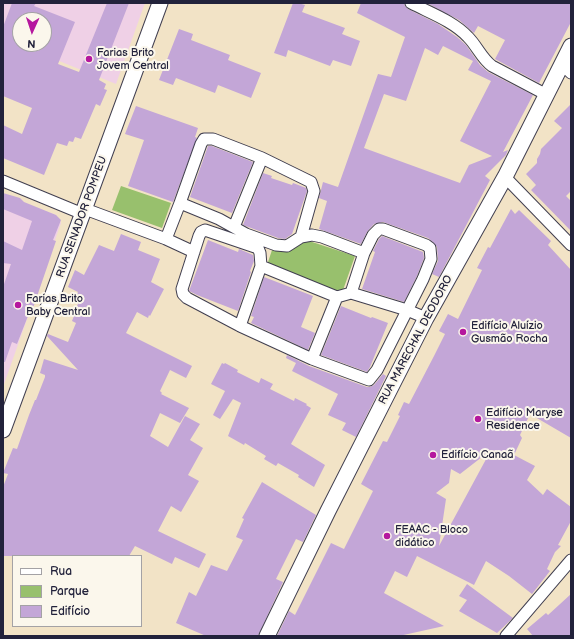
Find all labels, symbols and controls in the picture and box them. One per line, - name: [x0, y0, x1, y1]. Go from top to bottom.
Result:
- north arrow: [12, 12, 52, 52]
- text: N: [27, 37, 36, 50]
- place label: Farias Brito Jovem Central: [97, 46, 169, 72]
- marker: Farias Brito Jovem Central: [84, 54, 94, 64]
- street label: RUA SENADOR POMPEU: [54, 154, 110, 280]
- street label: RUA MARECHAL DEODORO: [376, 273, 456, 407]
- place label: Farias Brito Baby Central: [26, 292, 90, 318]
- marker: Farias Brito Baby Central: [13, 300, 23, 310]
- place label: Edifício Aluízio Gusmão Rocha: [471, 319, 548, 345]
- marker: Edifício Aluízio Gusmão Rocha: [458, 327, 468, 337]
- place label: Edifício Maryse Residence: [486, 406, 563, 432]
- marker: Edifício Maryse Residence: [473, 414, 483, 424]
- place label: Edifício Canaã: [441, 448, 514, 462]
- marker: Edifício Canaã: [428, 450, 438, 460]
- place label: FEAAC - Bloco didático: [395, 523, 468, 549]
- marker: FEAAC - Bloco didático: [382, 531, 392, 541]
- legend: [12, 555, 142, 627]
- text: Rua: [50, 564, 72, 579]
- text: Parque: [50, 584, 89, 599]
- text: Edifício: [50, 604, 90, 619]

